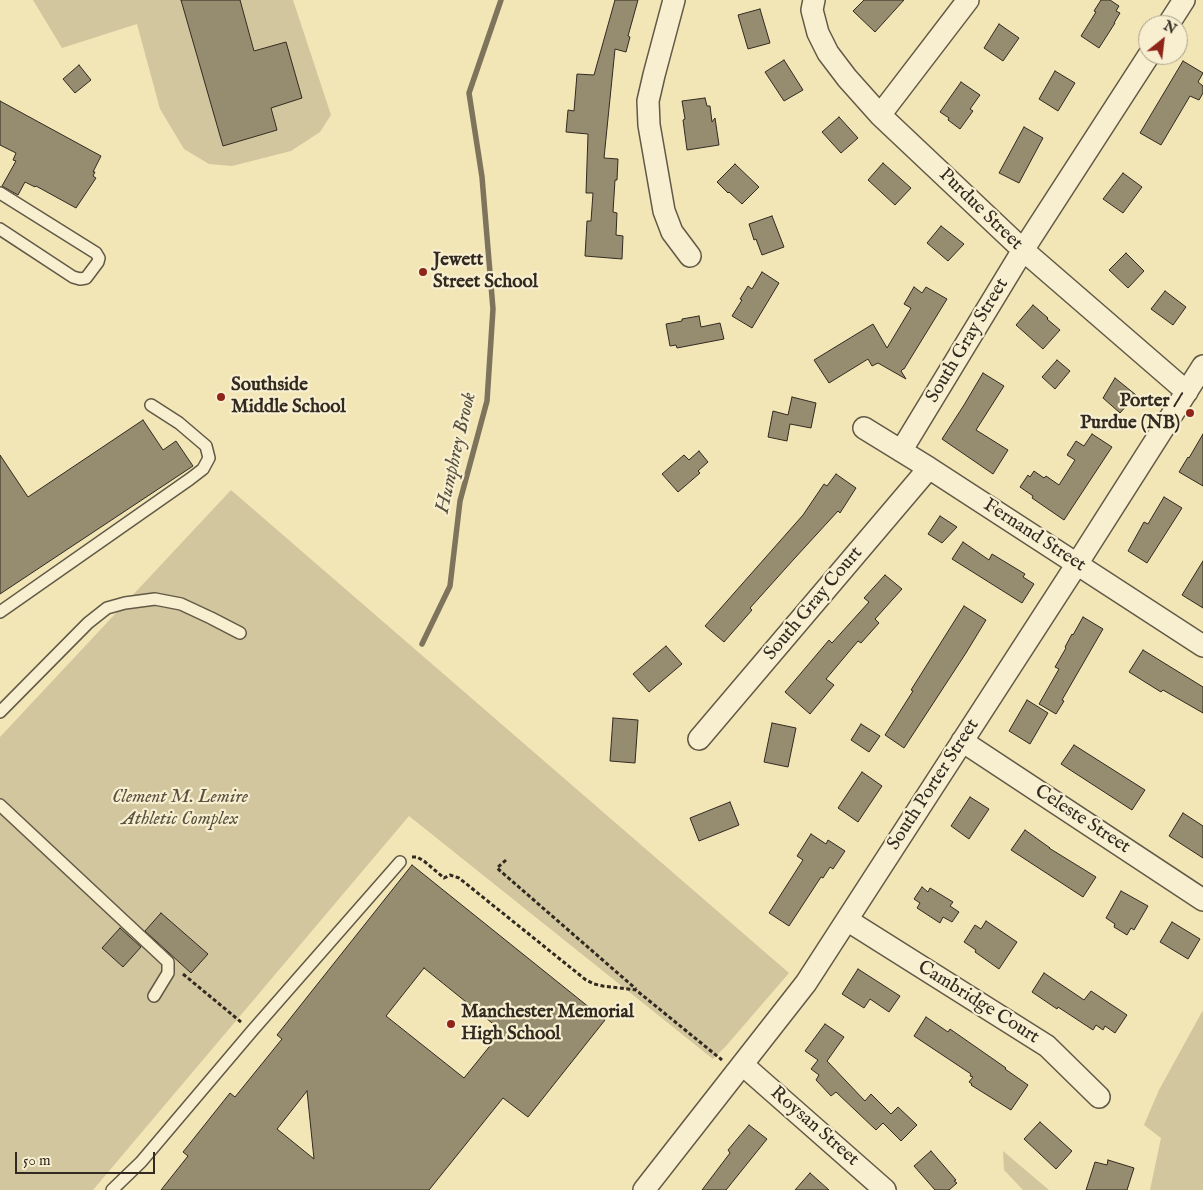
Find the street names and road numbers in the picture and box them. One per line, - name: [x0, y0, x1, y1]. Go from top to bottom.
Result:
- street label: Purdue Street: [933, 164, 1027, 256]
- street label: South Gray Street: [922, 275, 1014, 407]
- street label: Fernand Street: [978, 494, 1090, 578]
- street label: South Gray Court: [760, 543, 868, 665]
- street label: South Porter Street: [883, 715, 985, 855]
- street label: Celeste Street: [1030, 781, 1134, 859]
- street label: Cambridge Court: [913, 957, 1043, 1049]
- street label: Roysan Street: [765, 1082, 863, 1172]

